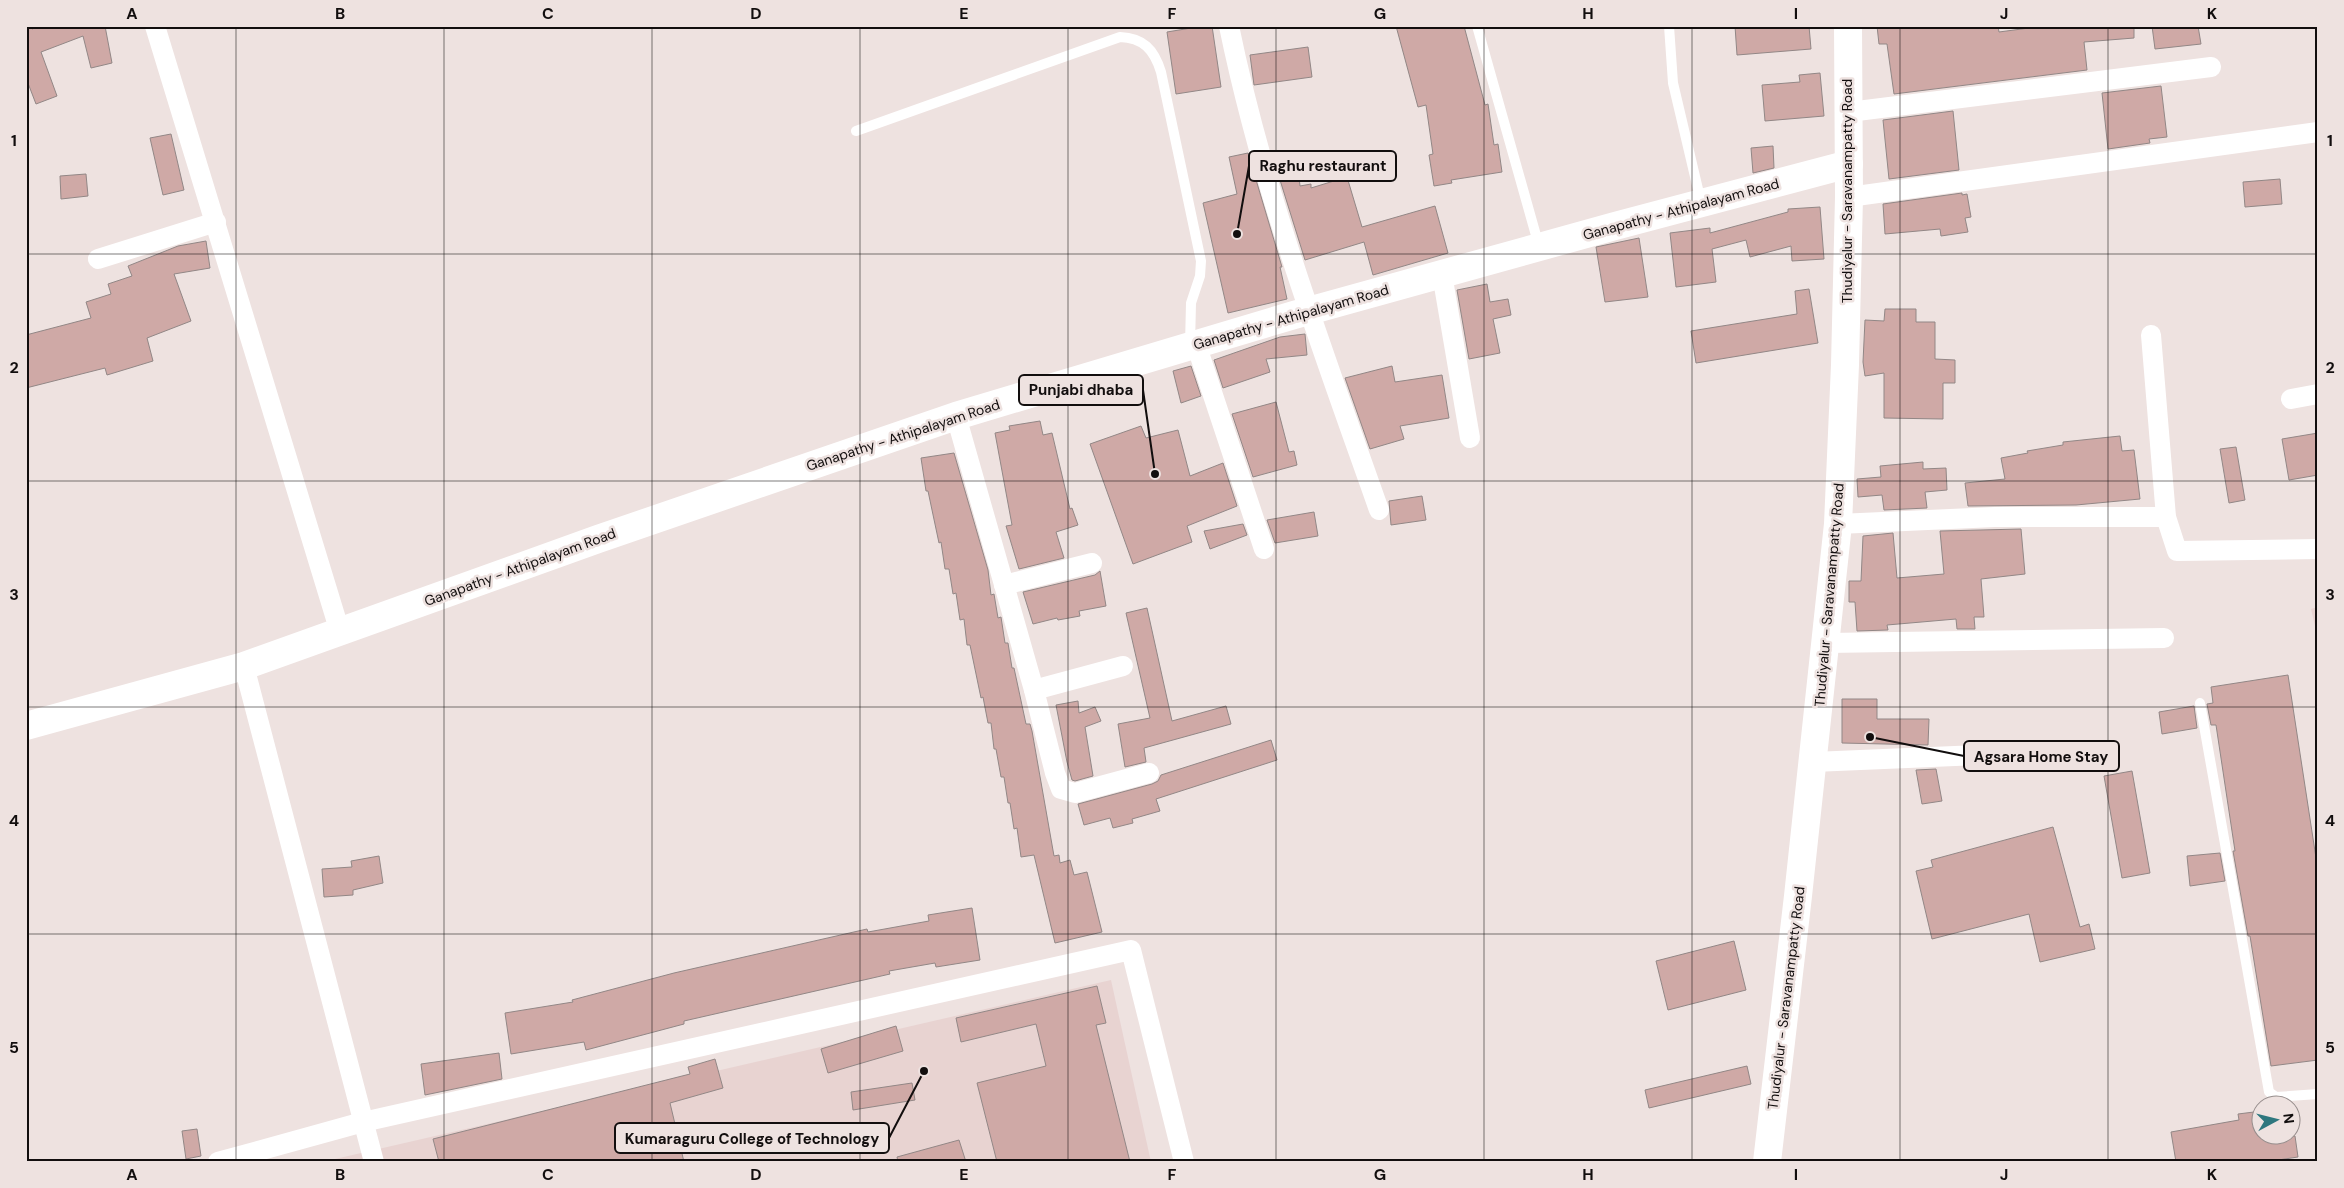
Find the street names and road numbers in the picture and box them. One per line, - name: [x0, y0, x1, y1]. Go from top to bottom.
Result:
- street label: Thudiyalur - Saravanampatty Road: [1838, 79, 1856, 303]
- street label: Ganapathy - Athipalayam Road: [1581, 174, 1781, 244]
- street label: Ganapathy - Athipalayam Road: [1191, 280, 1391, 354]
- street label: Ganapathy - Athipalayam Road: [804, 395, 1002, 475]
- street label: Thudiyalur - Saravanampatty Road: [1810, 482, 1848, 708]
- street label: Ganapathy - Athipalayam Road: [422, 524, 618, 610]
- street label: Thudiyalur - Saravanampatty Road: [1763, 885, 1809, 1111]

